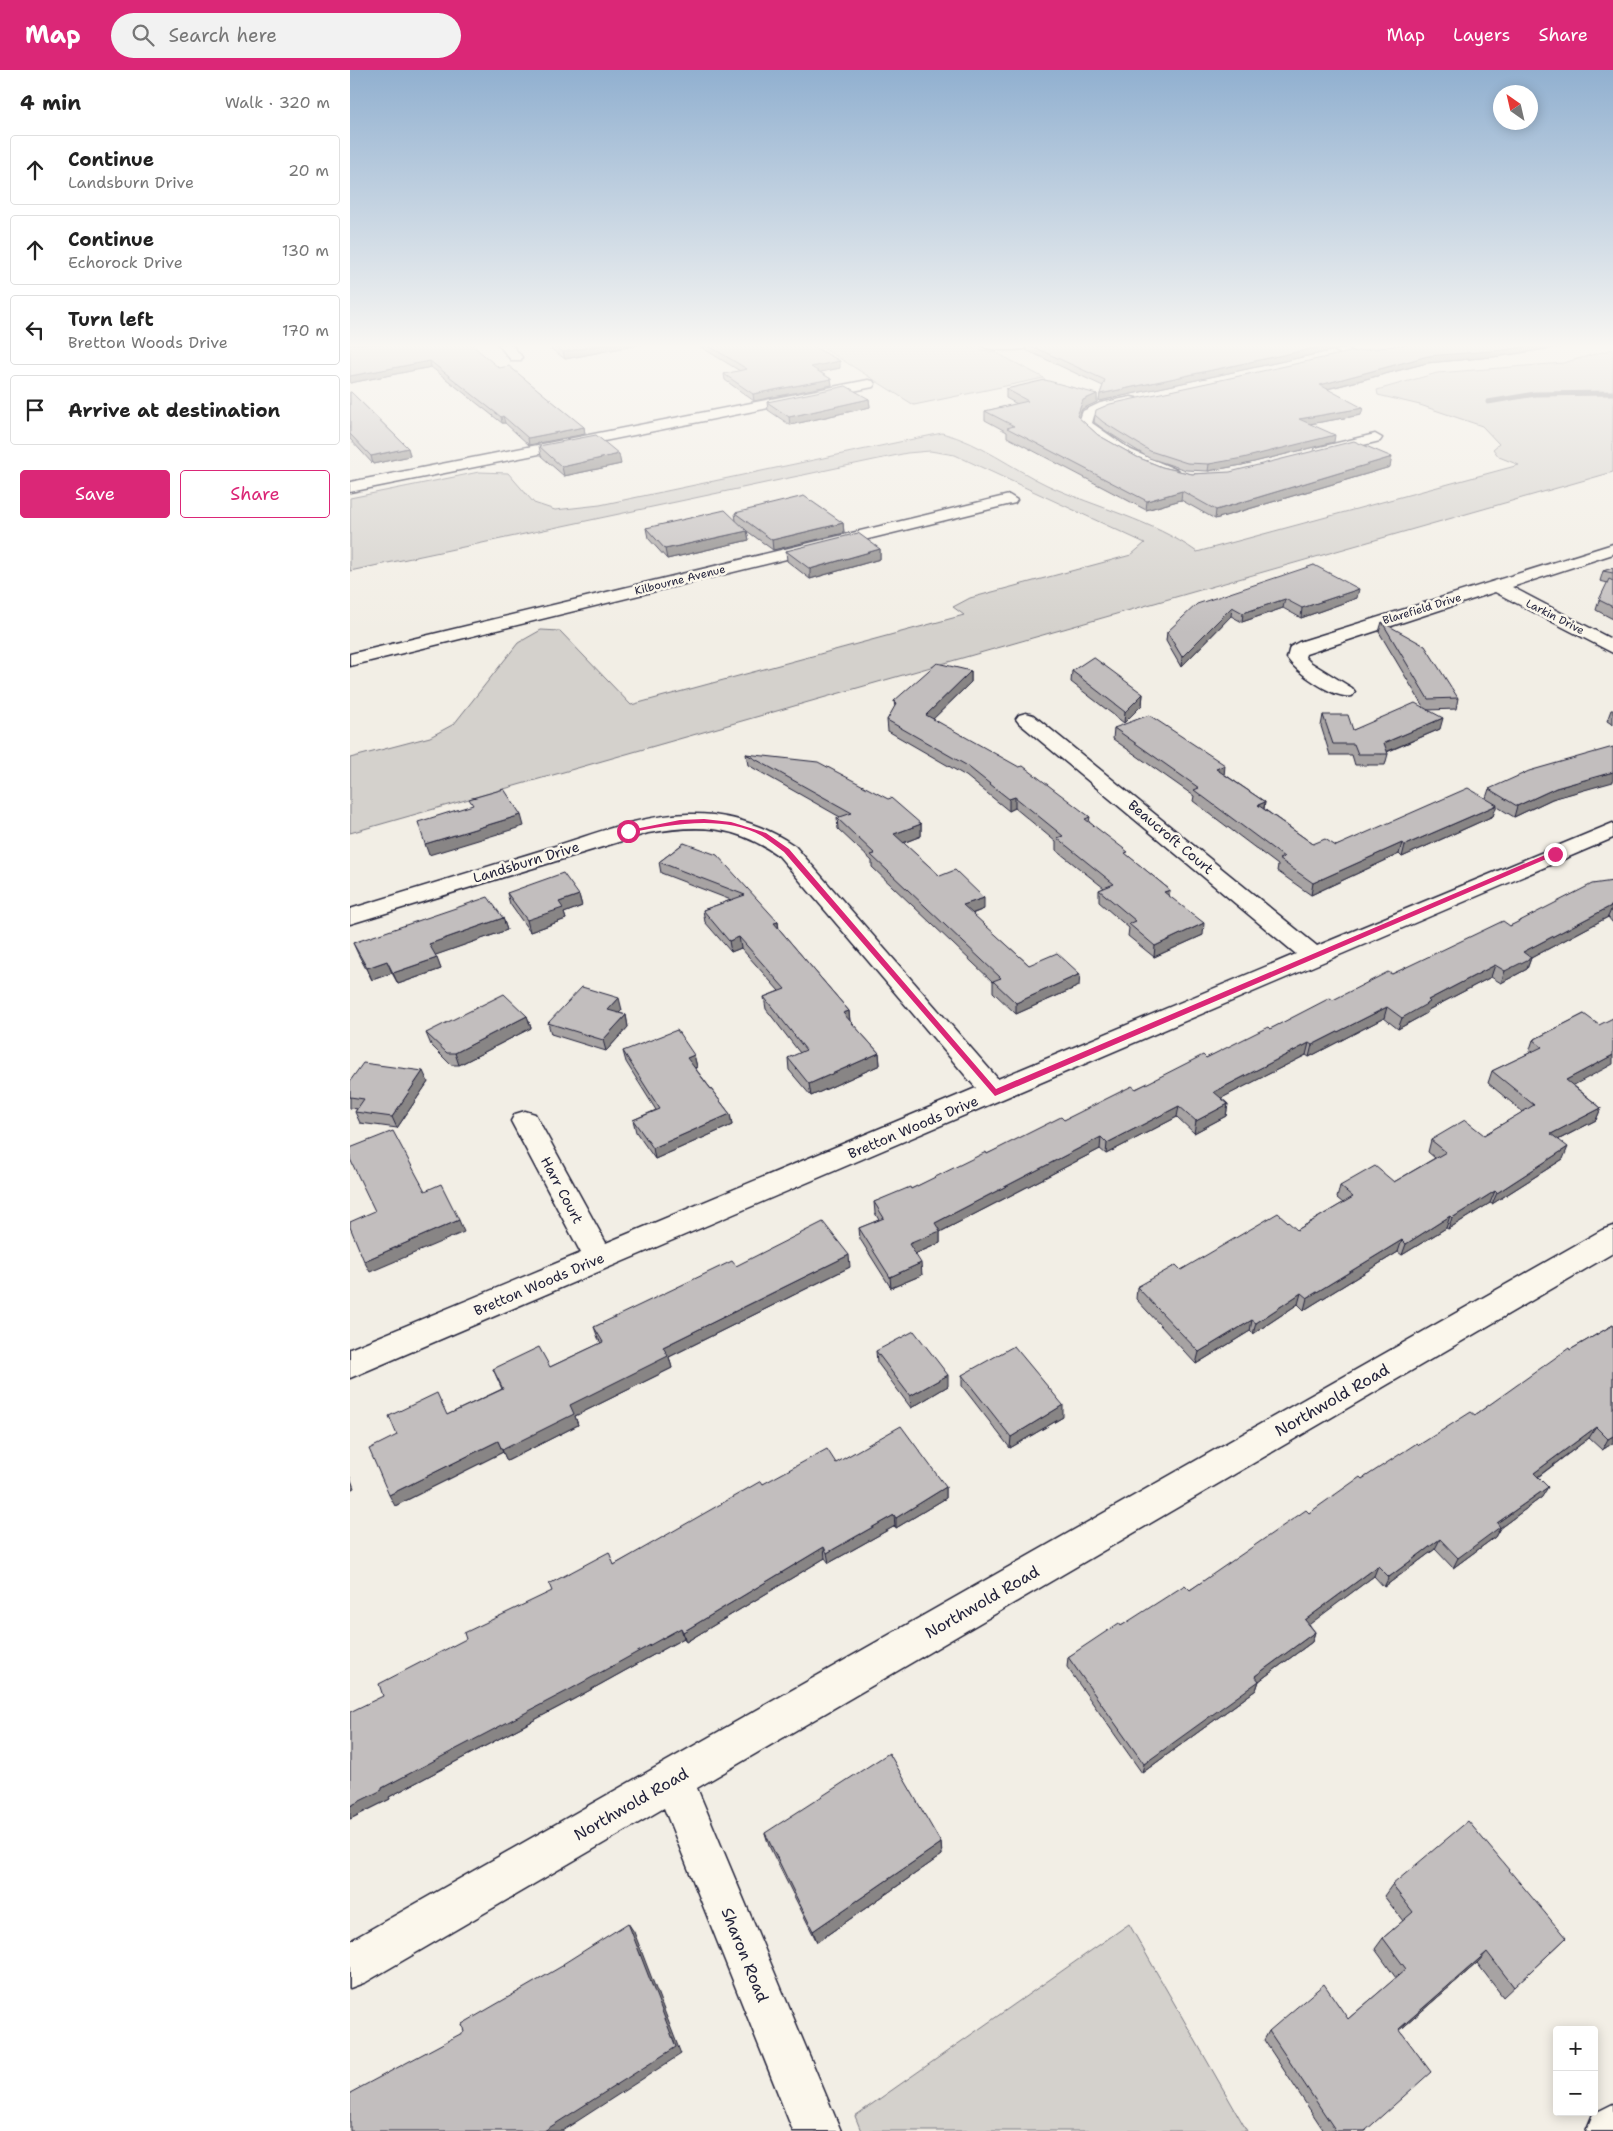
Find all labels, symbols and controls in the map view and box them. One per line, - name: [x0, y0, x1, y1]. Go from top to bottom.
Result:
- search box: [111, 13, 461, 58]
- text: Map: [25, 19, 81, 51]
- icon: search: [129, 21, 157, 49]
- text: Search here: [169, 23, 277, 48]
- text: Map: [1387, 23, 1425, 47]
- text: Layers: [1453, 23, 1510, 47]
- text: Share: [1538, 23, 1588, 47]
- north arrow: [1493, 85, 1538, 130]
- text: 4 min: [20, 89, 81, 117]
- text: Walk · 320 m: [225, 92, 330, 113]
- text: Continue: [68, 147, 154, 172]
- icon: ahead: [21, 156, 49, 184]
- text: 20 m: [288, 160, 329, 181]
- text: Landsburn Drive: [68, 172, 194, 193]
- text: Continue: [68, 227, 154, 252]
- icon: ahead: [21, 236, 49, 264]
- text: 130 m: [282, 240, 329, 261]
- text: Echorock Drive: [68, 252, 183, 273]
- text: Turn left: [68, 307, 154, 332]
- icon: left: [21, 316, 49, 344]
- text: 170 m: [282, 320, 329, 341]
- text: Bretton Woods Drive: [68, 332, 228, 353]
- icon: arrive: [21, 396, 49, 424]
- text: Arrive at destination: [68, 398, 280, 423]
- button: Save: [20, 470, 170, 518]
- button: Share: [180, 470, 330, 518]
- street label: Kilbourne Avenue: [633, 561, 727, 599]
- street label: Blarefield Drive: [1381, 590, 1463, 628]
- street label: Larkin Drive: [1523, 596, 1587, 638]
- street label: Beaucroft Court: [1124, 796, 1218, 878]
- route start: [617, 820, 640, 843]
- street label: Landsburn Drive: [471, 837, 581, 887]
- route end: [1544, 843, 1567, 866]
- street label: Bretton Woods Drive: [845, 1091, 981, 1163]
- street label: Harr Court: [537, 1153, 587, 1227]
- street label: Bretton Woods Drive: [471, 1248, 607, 1320]
- street label: Northwold Road: [1271, 1359, 1393, 1441]
- street label: Northwold Road: [921, 1561, 1043, 1643]
- street label: Northwold Road: [570, 1763, 692, 1845]
- street label: Sharon Road: [716, 1905, 774, 2005]
- map controls: [1553, 2026, 1598, 2116]
- button: +: [1553, 2026, 1598, 2071]
- button: −: [1553, 2071, 1598, 2116]

